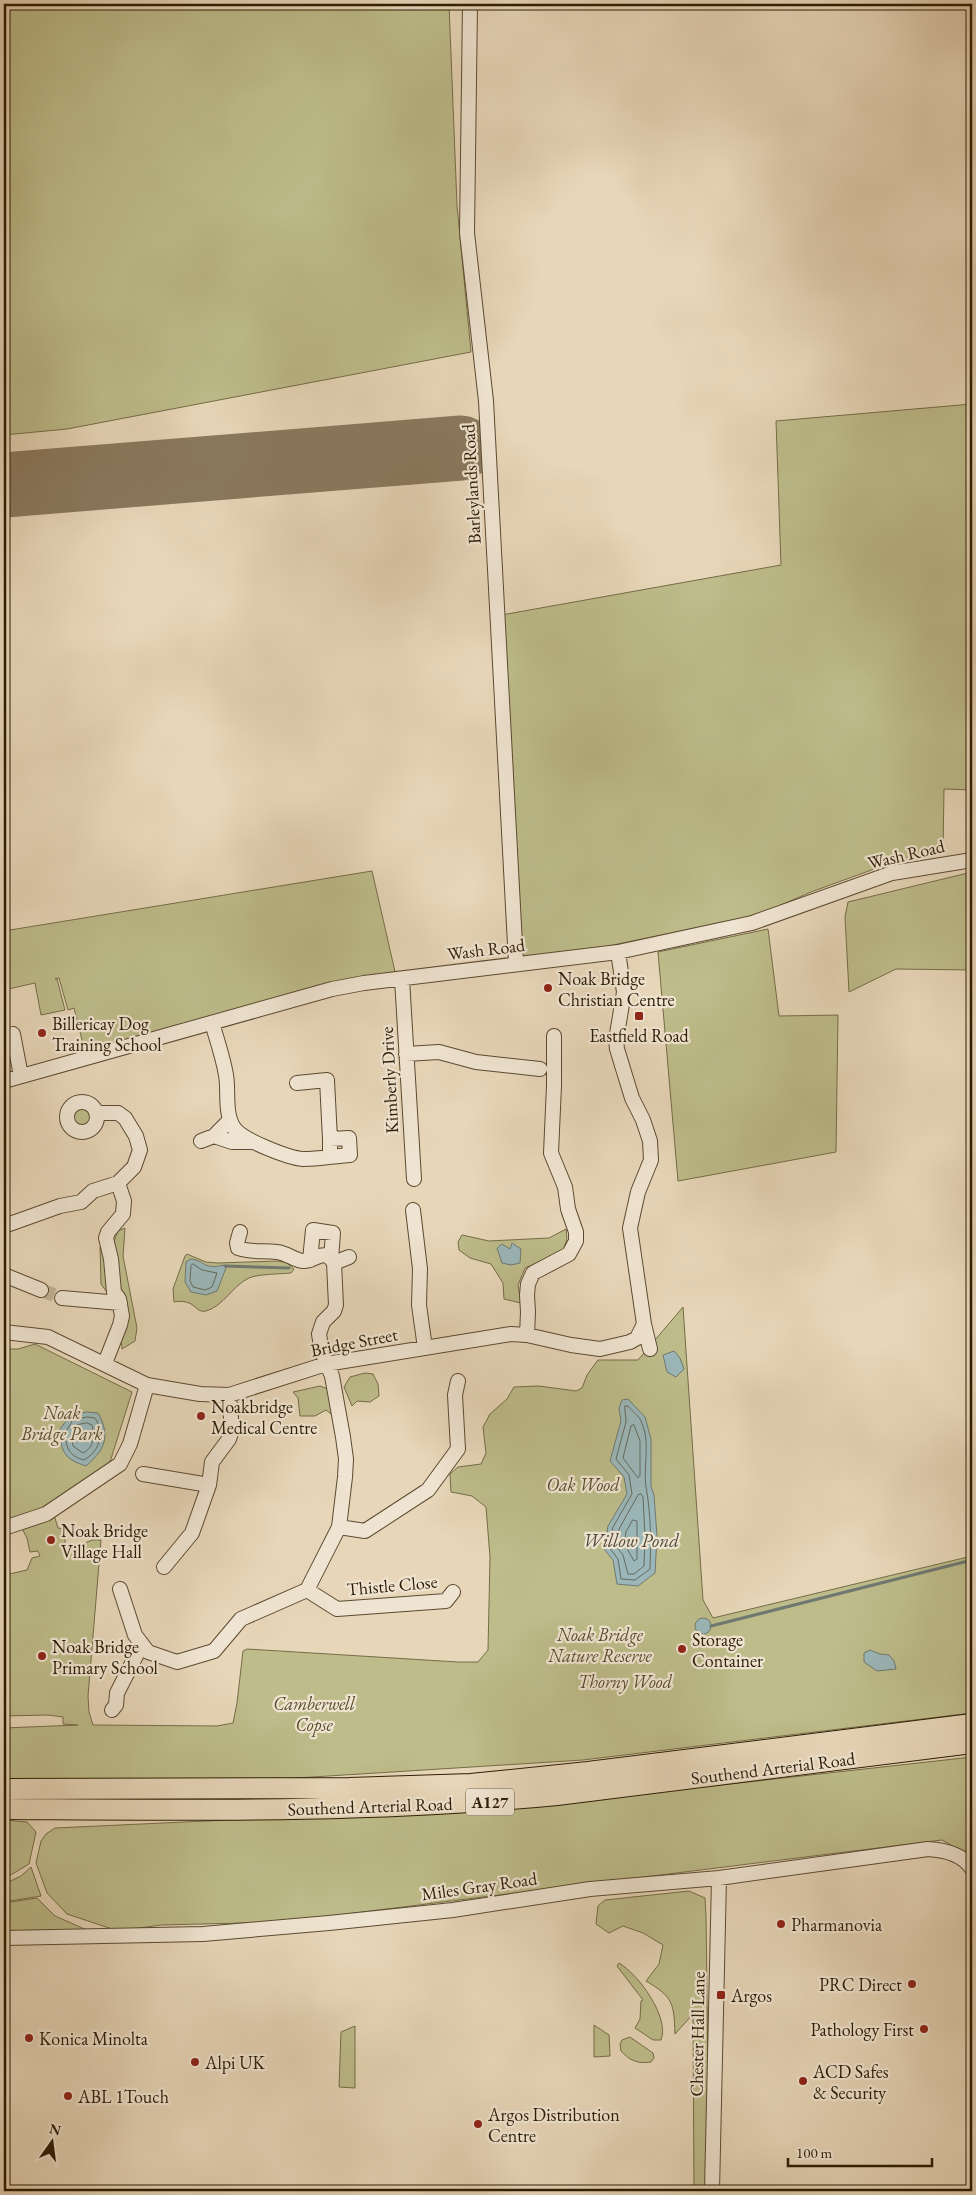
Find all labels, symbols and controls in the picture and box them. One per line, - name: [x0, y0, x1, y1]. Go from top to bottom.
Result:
- street label: Barleylands Road: [456, 422, 486, 545]
- street label: Wash Road: [865, 834, 948, 874]
- street label: Wash Road: [446, 933, 527, 965]
- place label: Noak Bridge Christian Centre: [558, 967, 675, 1011]
- marker: Noak Bridge Christian Centre: [542, 982, 554, 994]
- marker: Eastfield Road: [633, 1010, 645, 1022]
- place label: Billericay Dog Training School: [52, 1012, 162, 1056]
- place label: Eastfield Road: [589, 1024, 690, 1047]
- street label: Kimberly Drive: [375, 1026, 403, 1134]
- marker: Billericay Dog Training School: [36, 1027, 48, 1039]
- street label: Bridge Street: [309, 1322, 400, 1362]
- place label: Noakbridge Medical Centre: [211, 1395, 317, 1439]
- park label: Noak Bridge Park: [20, 1401, 103, 1446]
- marker: Noakbridge Medical Centre: [195, 1410, 207, 1422]
- park label: Oak Wood: [547, 1473, 620, 1496]
- place label: Noak Bridge Village Hall: [61, 1519, 148, 1563]
- water label: Willow Pond: [583, 1528, 679, 1553]
- marker: Noak Bridge Village Hall: [45, 1534, 57, 1546]
- street label: Thistle Close: [346, 1570, 438, 1600]
- park label: Noak Bridge Nature Reserve: [547, 1623, 653, 1667]
- place label: Storage Container: [692, 1628, 763, 1672]
- place label: Noak Bridge Primary School: [52, 1635, 158, 1679]
- marker: Storage Container: [676, 1643, 688, 1655]
- marker: Noak Bridge Primary School: [36, 1650, 48, 1662]
- park label: Thorny Wood: [578, 1670, 673, 1694]
- park label: Camberwell Copse: [273, 1692, 356, 1737]
- street label: Southend Arterial Road: [690, 1746, 857, 1789]
- road number: A127: [466, 1788, 514, 1815]
- street label: Southend Arterial Road: [287, 1792, 454, 1820]
- street label: Miles Gray Road: [420, 1866, 539, 1906]
- place label: Pharmanovia: [791, 1913, 883, 1936]
- marker: Pharmanovia: [775, 1918, 787, 1930]
- street label: Chester Hall Lane: [684, 1971, 710, 2097]
- place label: PRC Direct: [819, 1973, 902, 1996]
- marker: PRC Direct: [906, 1978, 918, 1990]
- place label: Argos: [730, 1984, 772, 2007]
- marker: Argos: [715, 1989, 727, 2001]
- place label: Pathology First: [811, 2018, 914, 2041]
- marker: Pathology First: [918, 2023, 930, 2035]
- place label: Konica Minolta: [39, 2027, 149, 2050]
- marker: Konica Minolta: [23, 2032, 35, 2044]
- place label: Alpi UK: [204, 2051, 265, 2074]
- marker: Alpi UK: [189, 2056, 201, 2068]
- place label: ACD Safes & Security: [812, 2060, 889, 2104]
- marker: ACD Safes & Security: [797, 2075, 809, 2087]
- place label: ABL 1Touch: [77, 2085, 169, 2108]
- marker: ABL 1Touch: [62, 2090, 74, 2102]
- place label: Argos Distribution Centre: [487, 2103, 620, 2147]
- north arrow: [28, 2118, 78, 2168]
- marker: Argos Distribution Centre: [472, 2118, 484, 2130]
- text: N: [47, 2119, 63, 2140]
- scale bar: [788, 2135, 932, 2167]
- text: 100 m: [796, 2143, 833, 2162]

